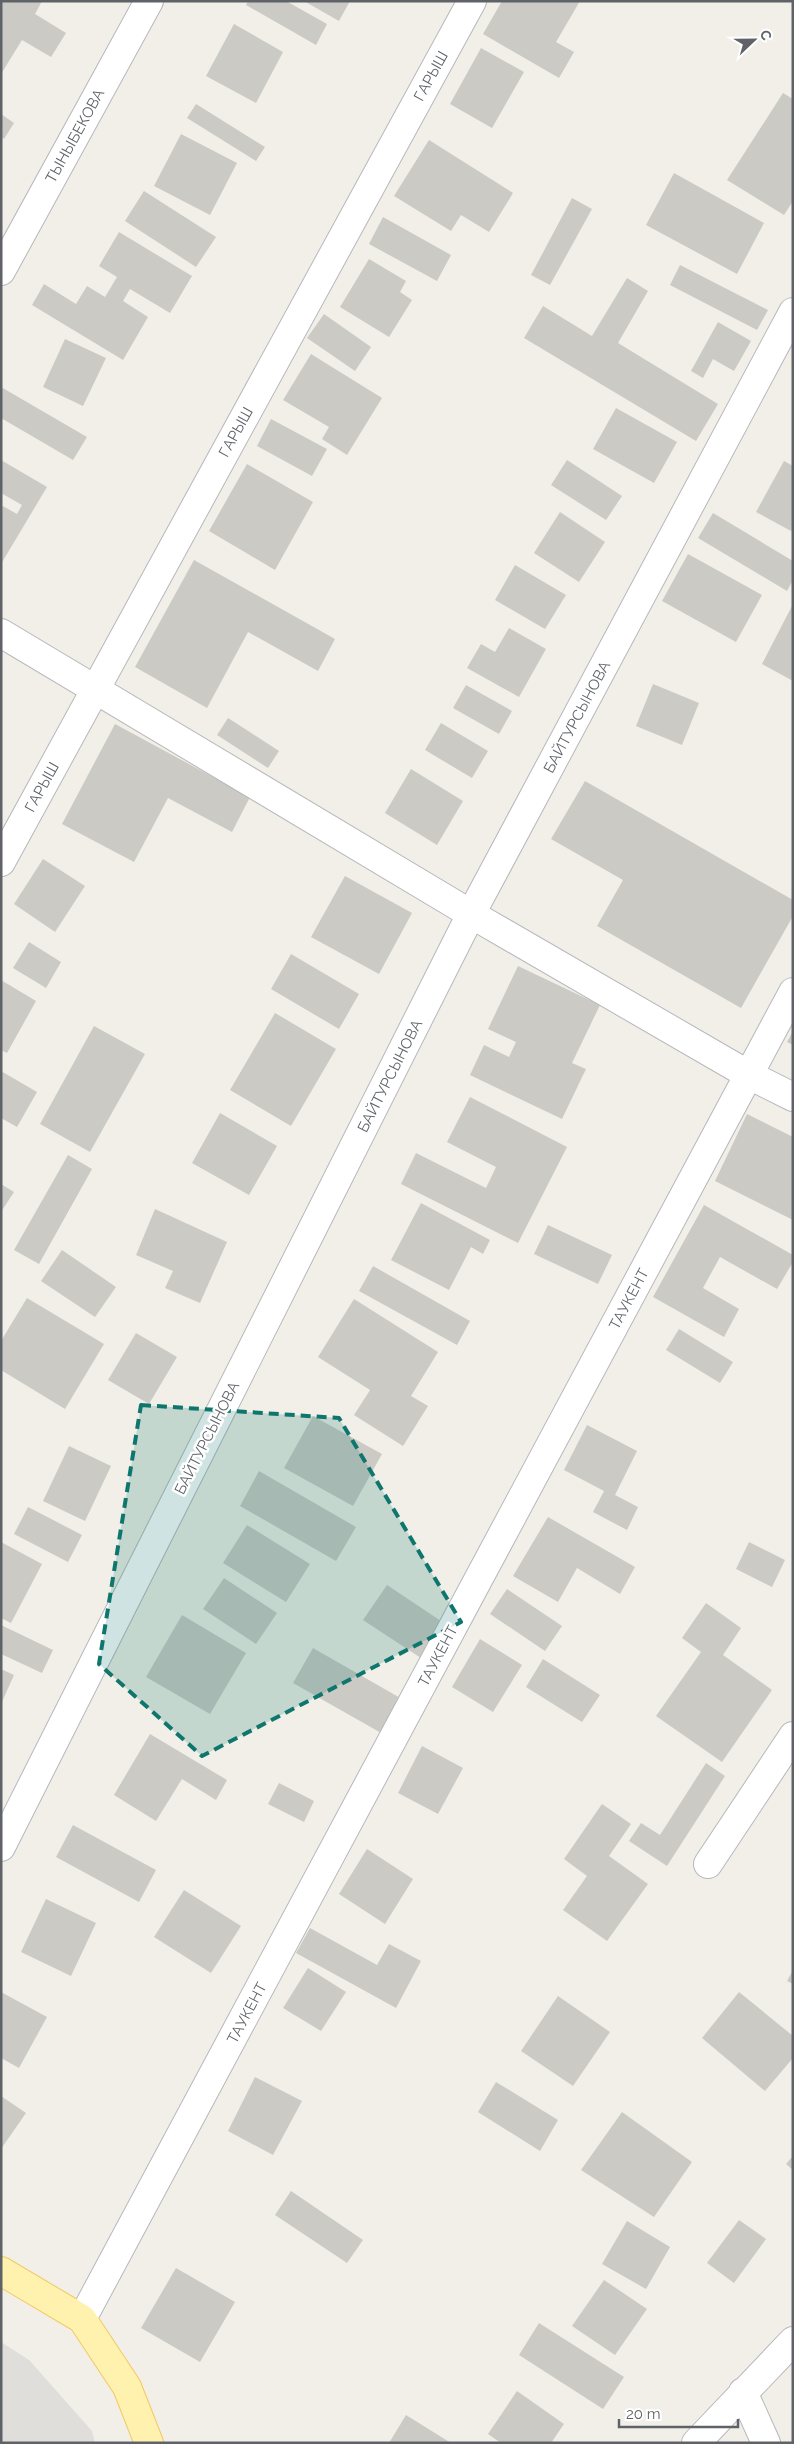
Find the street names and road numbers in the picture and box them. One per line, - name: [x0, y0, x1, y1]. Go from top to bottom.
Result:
- street label: ГАРЫШ: [410, 48, 452, 104]
- street label: ТЫНЫБЕКОВА: [42, 86, 108, 186]
- street label: ГАРЫШ: [215, 404, 257, 460]
- street label: БАЙТУРСЫНОВА: [540, 658, 614, 776]
- street label: ГАРЫШ: [21, 759, 63, 815]
- street label: БАЙТУРСЫНОВА: [354, 1017, 426, 1135]
- street label: ТАУКЕНТ: [605, 1265, 653, 1333]
- street label: БАЙТУРСЫНОВА: [171, 1379, 243, 1497]
- street label: ТАУКЕНТ: [414, 1622, 462, 1690]
- street label: ТАУКЕНТ: [223, 1979, 271, 2047]

